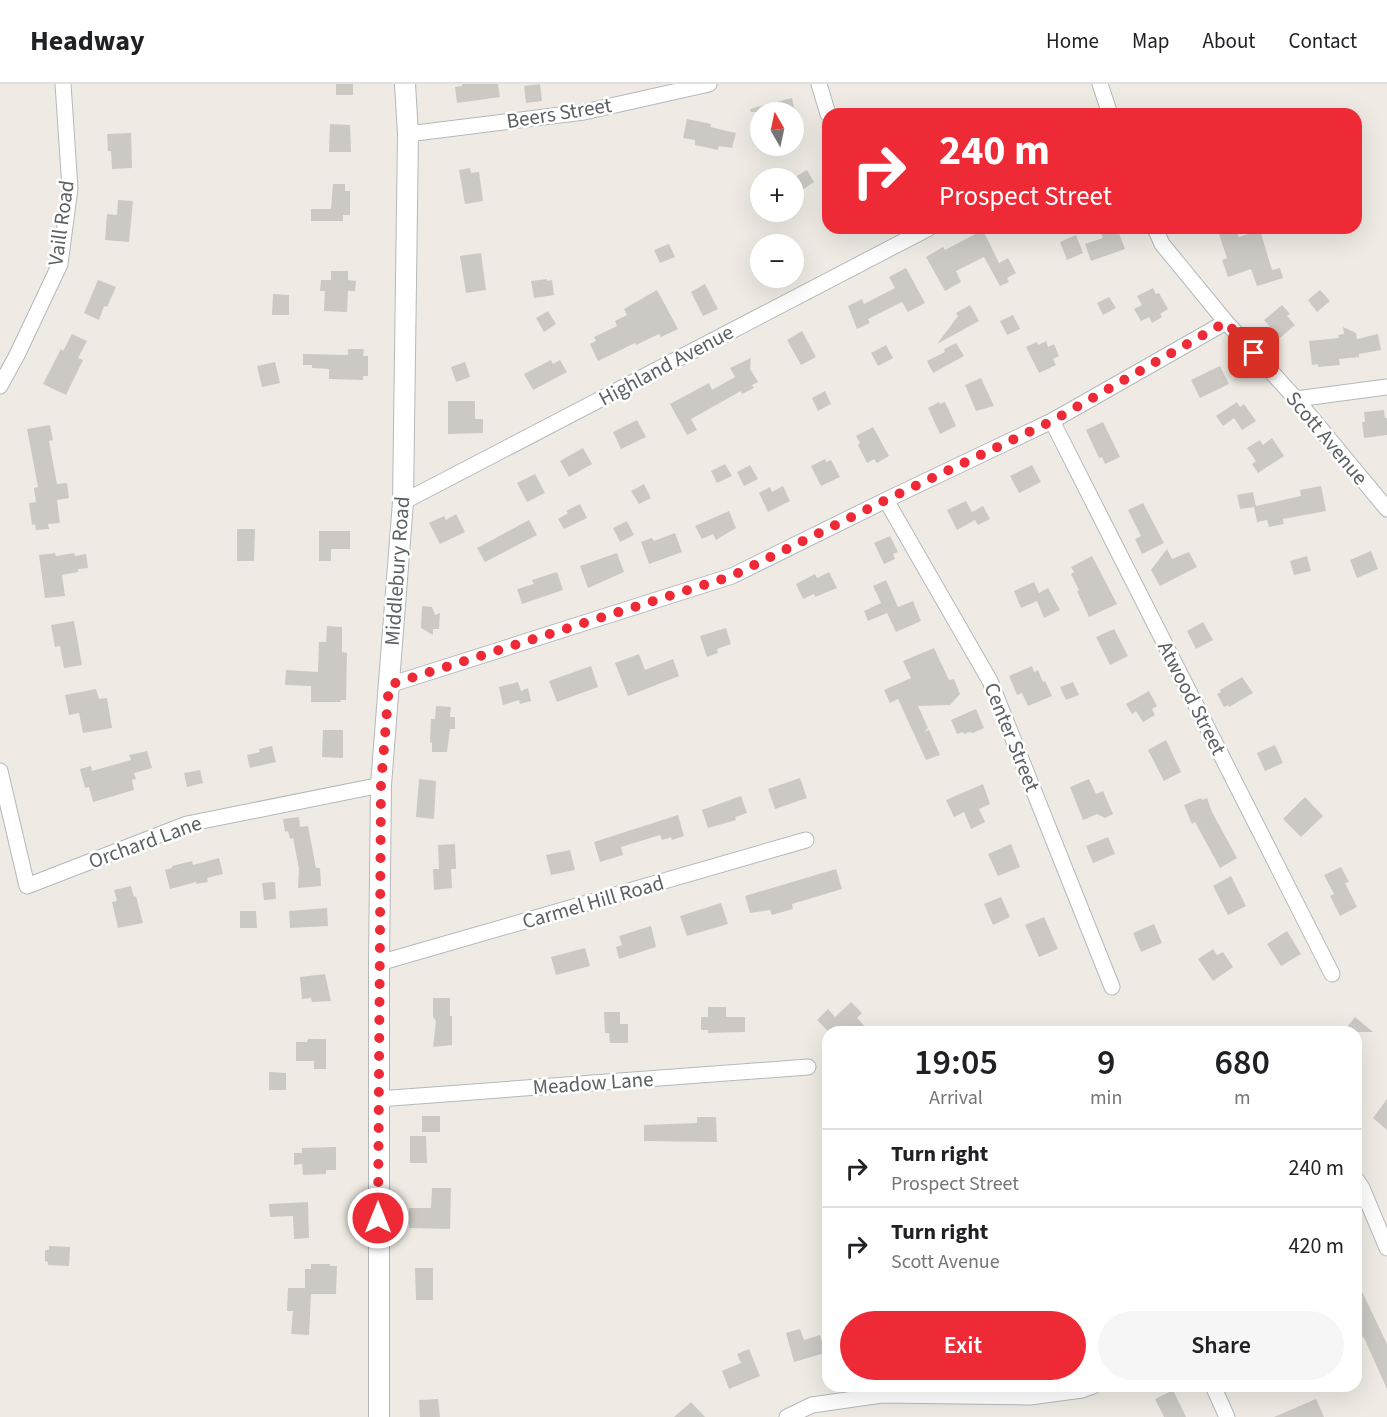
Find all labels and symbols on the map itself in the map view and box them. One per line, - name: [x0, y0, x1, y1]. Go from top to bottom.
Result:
- street label: Beers Street: [504, 90, 614, 136]
- north arrow: [750, 102, 804, 156]
- street label: Vaill Road: [40, 178, 82, 268]
- street label: Highland Avenue: [593, 317, 739, 413]
- pin: [1228, 327, 1279, 378]
- street label: Scott Avenue: [1279, 385, 1375, 491]
- street label: Middlebury Road: [377, 495, 417, 647]
- street label: Atwood Street: [1150, 636, 1234, 760]
- street label: Center Street: [977, 678, 1047, 796]
- street label: Orchard Lane: [84, 808, 206, 876]
- street label: Carmel Hill Road: [519, 867, 667, 937]
- street label: Meadow Lane: [532, 1064, 654, 1102]
- position arrow: [346, 1186, 410, 1250]

